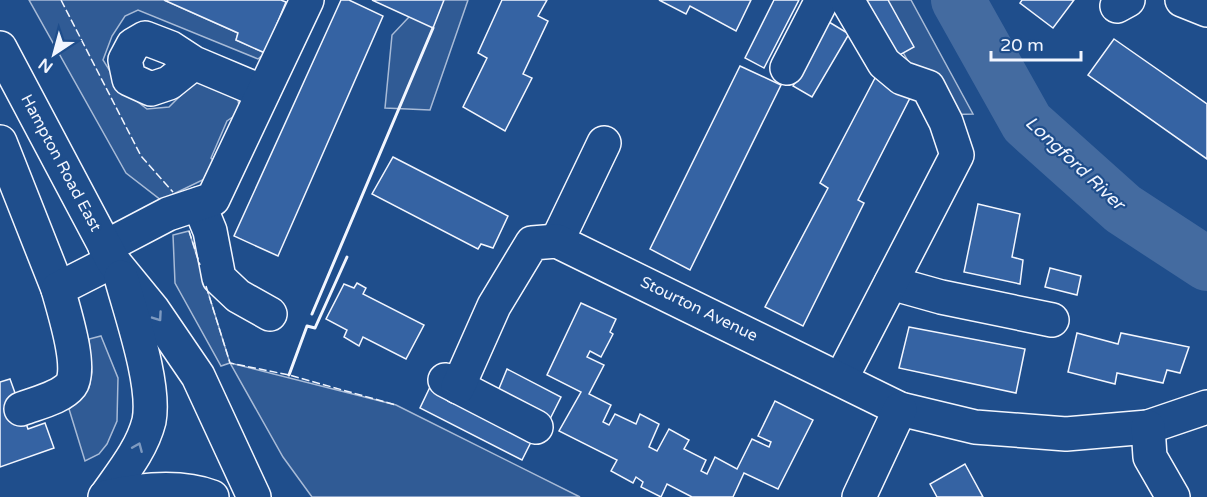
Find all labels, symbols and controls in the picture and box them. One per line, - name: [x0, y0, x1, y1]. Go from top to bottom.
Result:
- north arrow: [24, 24, 84, 84]
- scale bar: [991, 24, 1081, 62]
- text: 20 m: [1000, 34, 1044, 56]
- text: N: [35, 53, 57, 77]
- street label: Hampton Road East: [16, 91, 106, 235]
- water label: Longford River: [1021, 112, 1131, 216]
- street label: Stourton Avenue: [637, 272, 761, 346]
- one-way arrow: [151, 310, 162, 321]
- one-way arrow: [130, 442, 142, 453]

